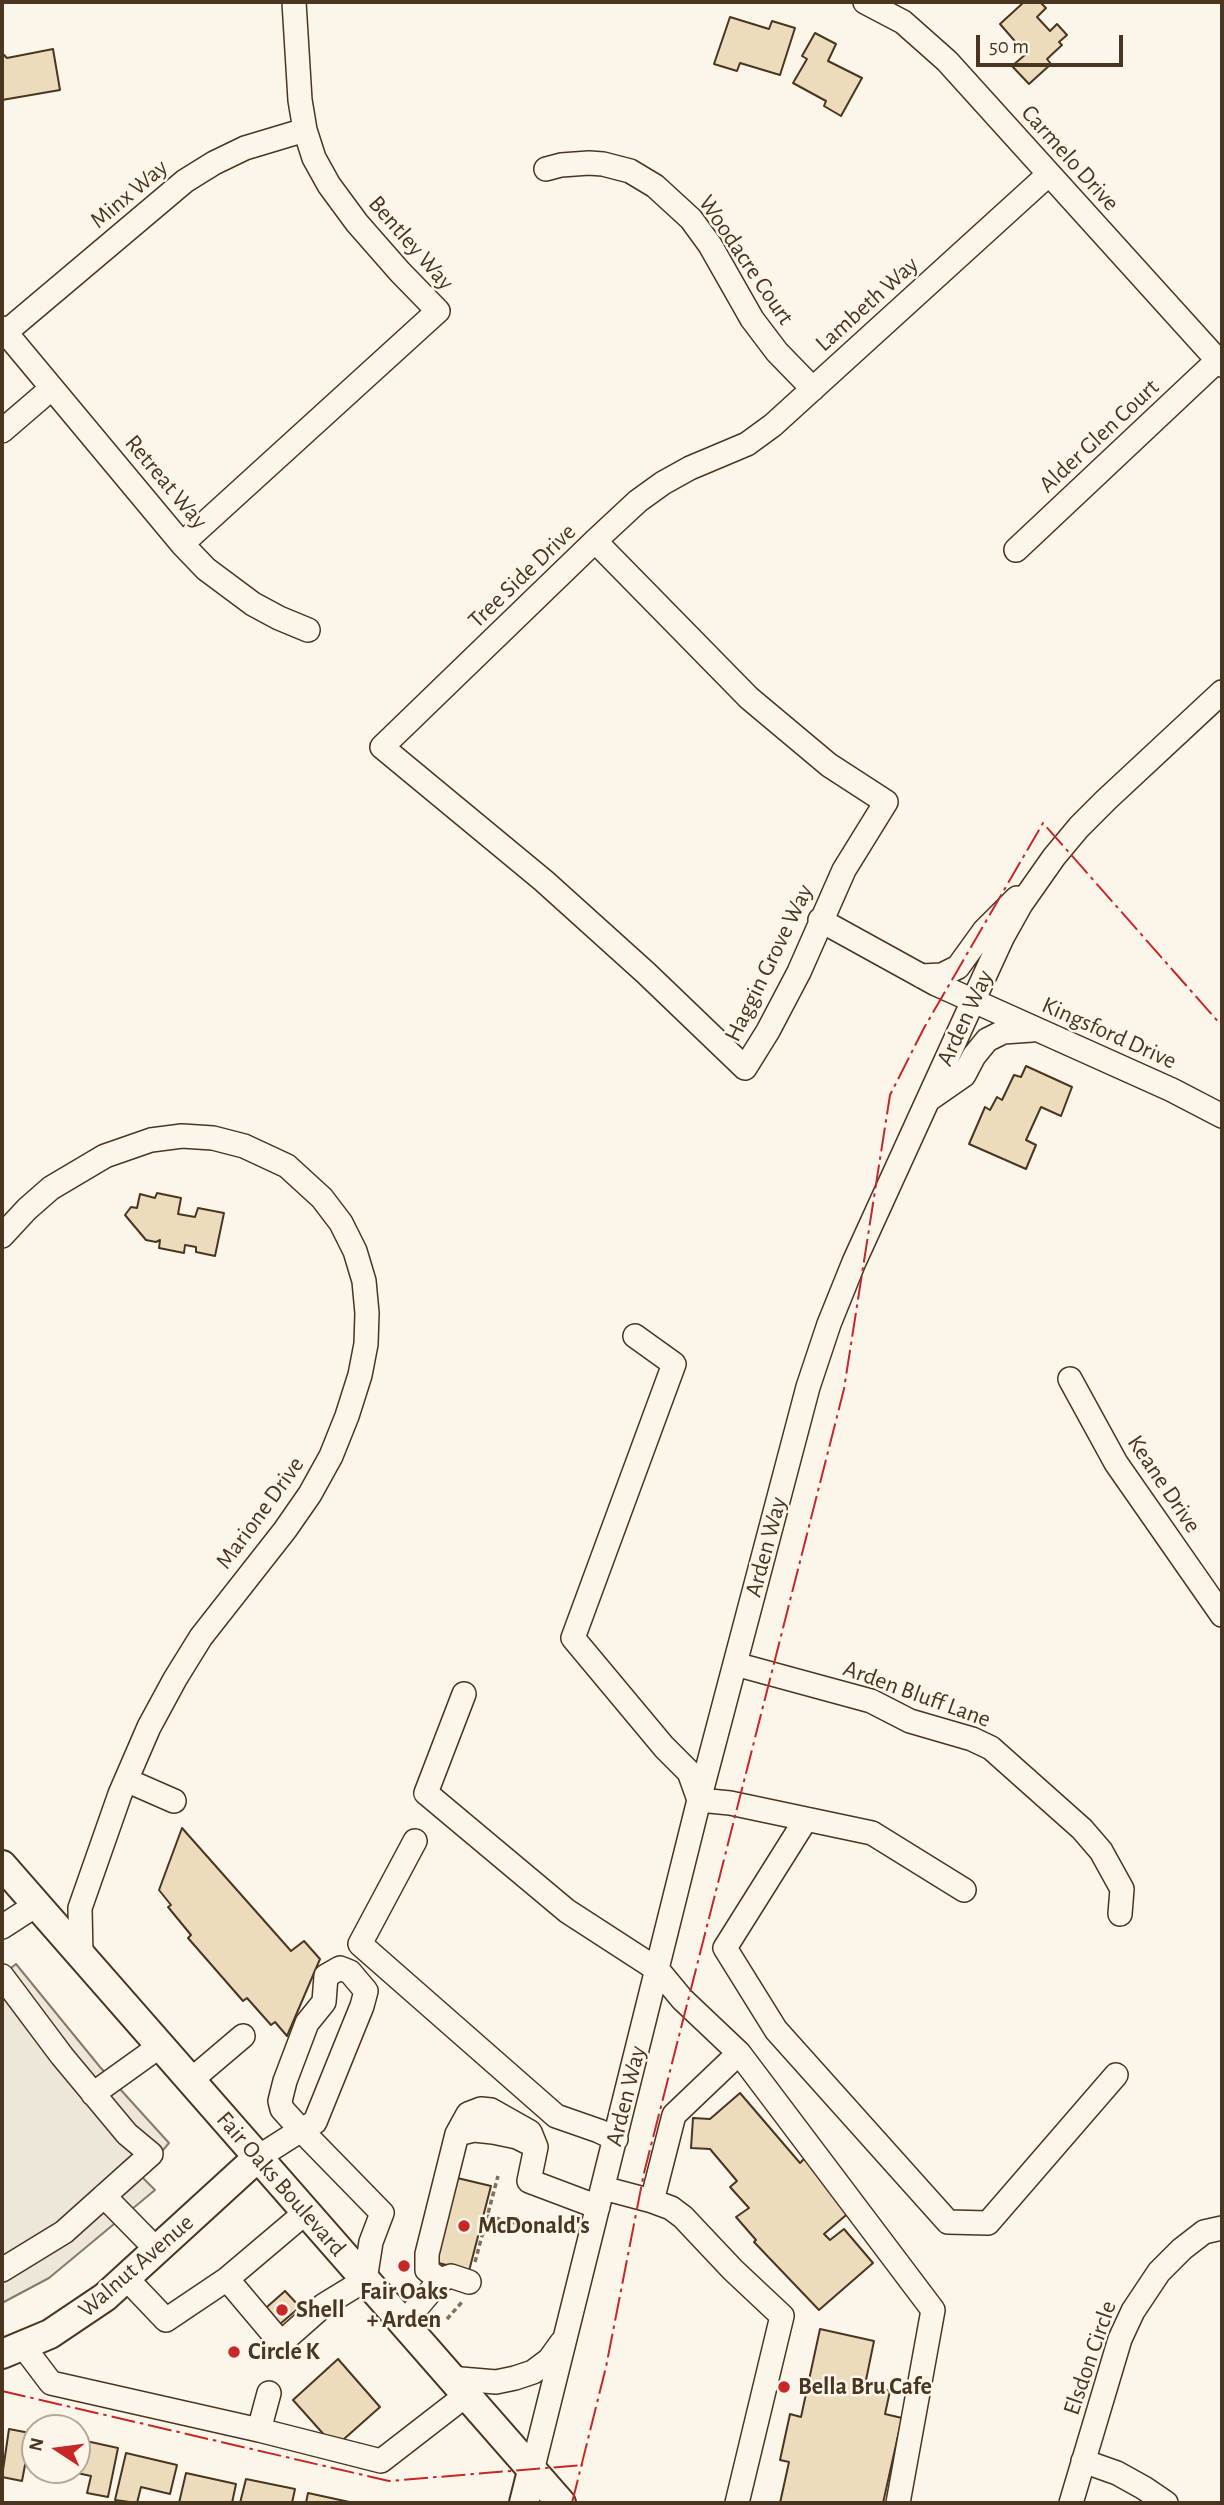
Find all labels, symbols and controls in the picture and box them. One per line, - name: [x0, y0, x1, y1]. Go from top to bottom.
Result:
- scale bar: [979, 21, 1126, 65]
- text: 50 m: [989, 36, 1029, 57]
- street label: Carmelo Drive: [1015, 99, 1125, 217]
- street label: Minx Way: [84, 153, 174, 235]
- street label: Bentley Way: [362, 190, 460, 296]
- street label: Woodacre Court: [692, 190, 800, 330]
- street label: Lambeth Way: [810, 250, 924, 358]
- street label: Alder Glen Court: [1033, 373, 1165, 499]
- street label: Retreat Way: [118, 429, 214, 535]
- street label: Tree Side Drive: [462, 518, 582, 634]
- street label: Haggin Grove Way: [718, 880, 820, 1046]
- street label: Arden Way: [930, 966, 1000, 1070]
- street label: Kingsford Drive: [1037, 990, 1181, 1076]
- street label: Keane Drive: [1121, 1430, 1207, 1538]
- street label: Marione Drive: [210, 1451, 310, 1575]
- street label: Arden Way: [739, 1494, 793, 1600]
- street label: Arden Bluff Lane: [839, 1654, 995, 1734]
- street label: Arden Way: [600, 2043, 652, 2149]
- street label: Fair Oaks Boulevard: [210, 2106, 352, 2262]
- street label: Walnut Avenue: [72, 2208, 200, 2324]
- place label: McDonald's: [478, 2212, 590, 2240]
- marker: McDonald's: [456, 2218, 472, 2234]
- marker: Fair Oaks + Arden: [396, 2258, 412, 2274]
- place label: Fair Oaks + Arden: [360, 2278, 448, 2334]
- place label: Shell: [296, 2296, 344, 2324]
- street label: Elsdon Circle: [1057, 2297, 1123, 2419]
- marker: Shell: [274, 2302, 290, 2318]
- place label: Circle K: [248, 2338, 319, 2366]
- marker: Circle K: [226, 2344, 242, 2360]
- place label: Bella Bru Cafe: [798, 2373, 932, 2401]
- marker: Bella Bru Cafe: [776, 2379, 792, 2395]
- north arrow: [21, 2414, 91, 2484]
- text: N: [26, 2436, 48, 2453]

